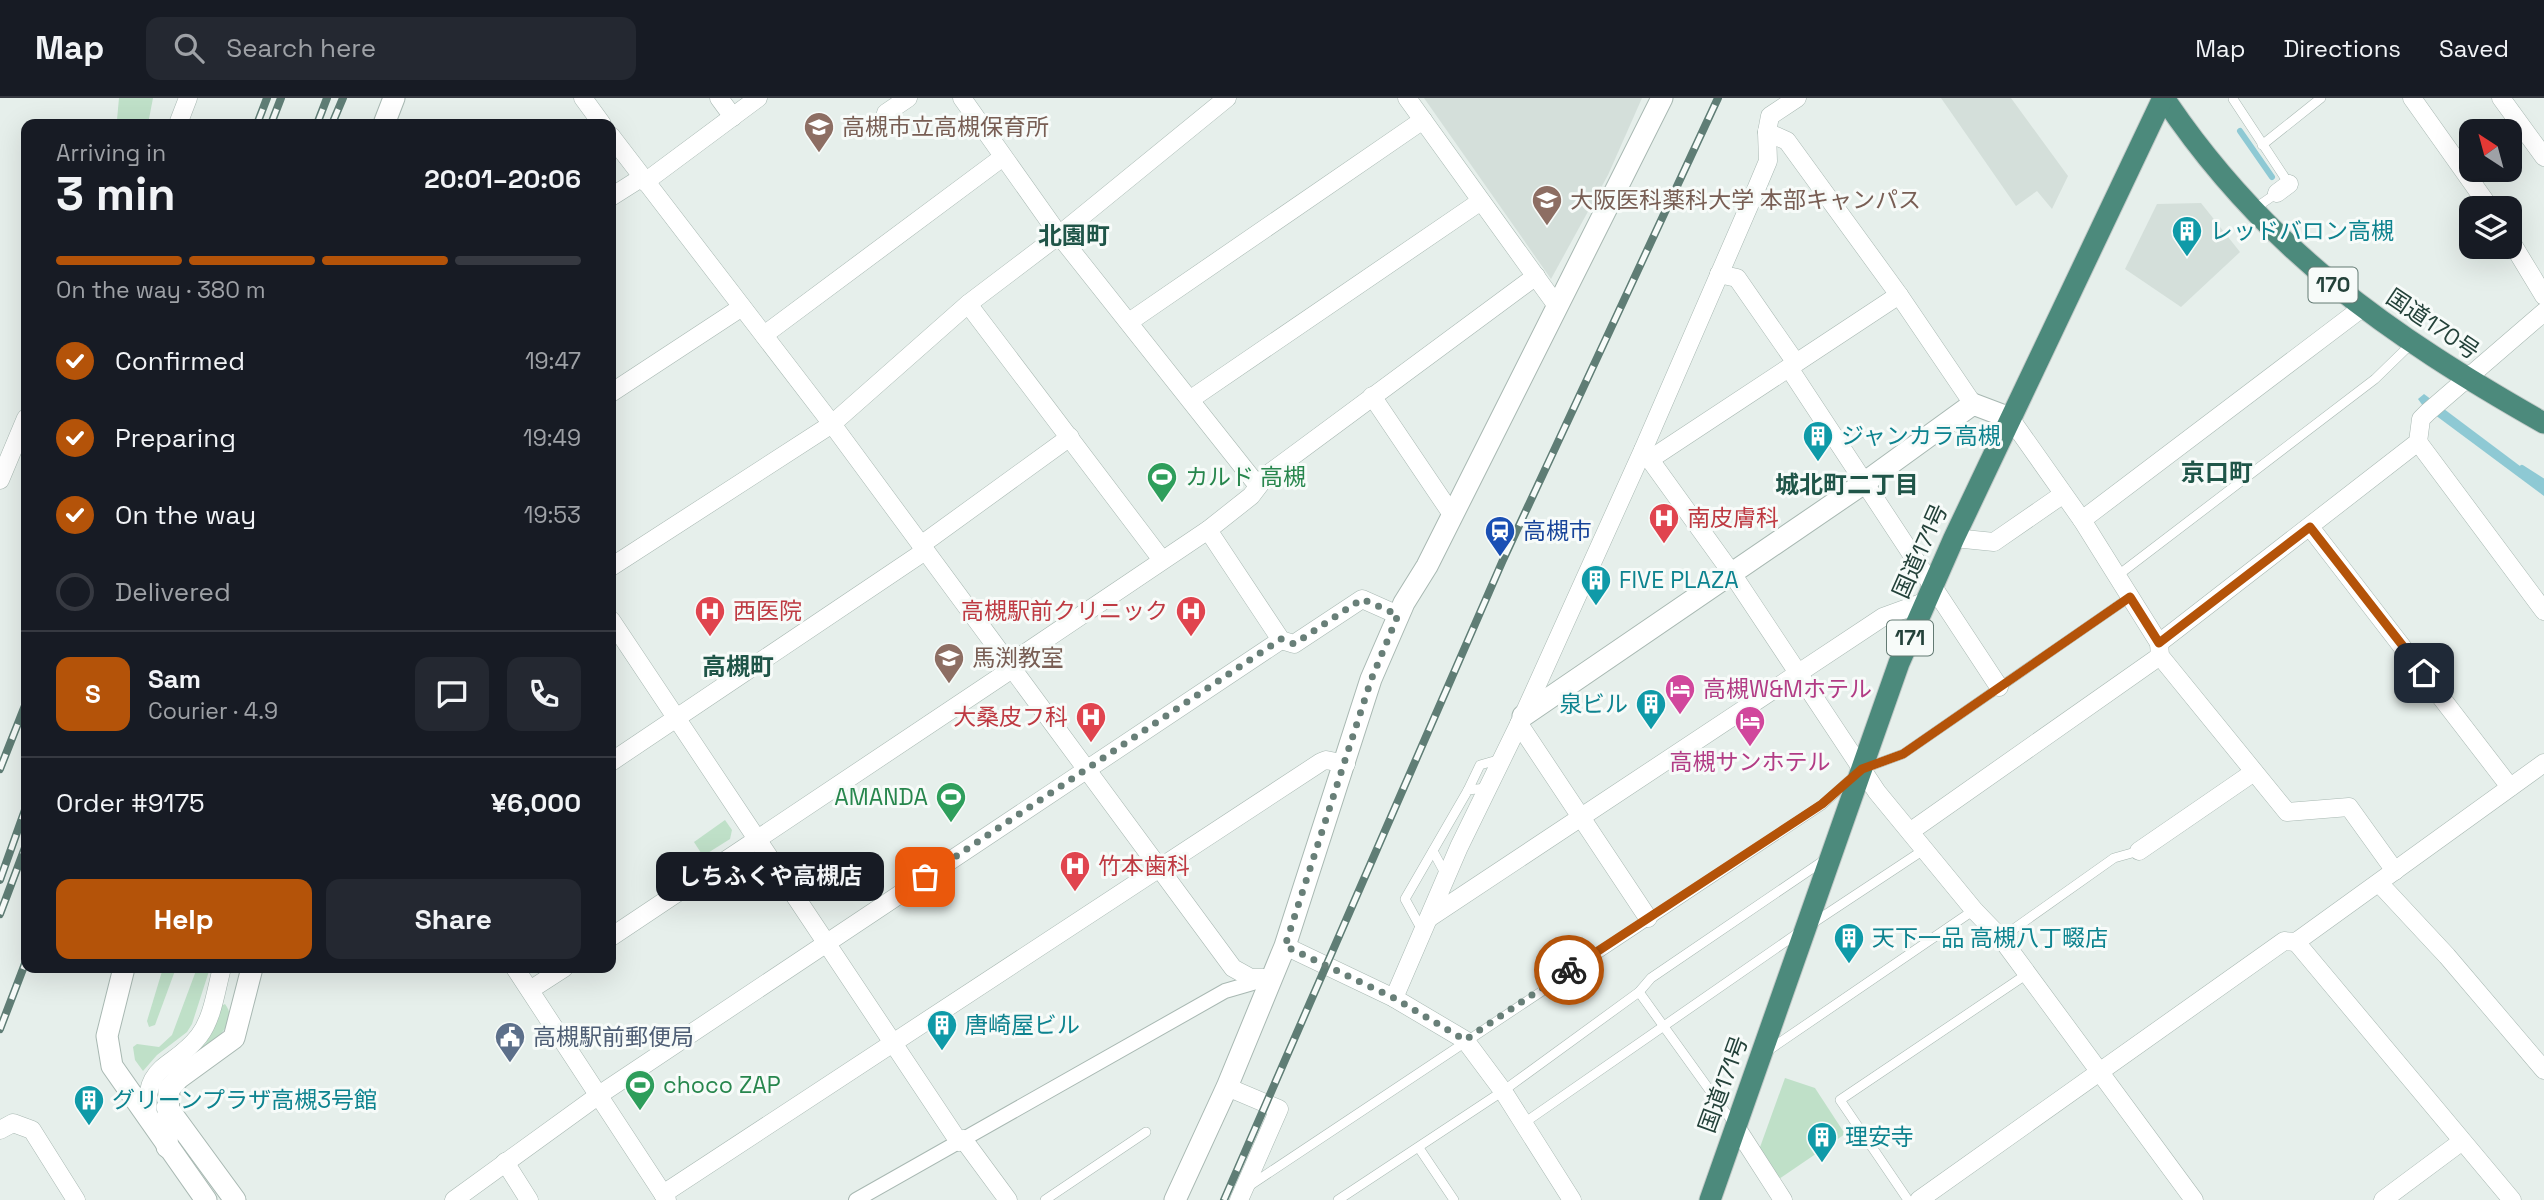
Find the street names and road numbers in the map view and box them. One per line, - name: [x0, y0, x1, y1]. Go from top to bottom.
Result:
- road number: 170: [2308, 268, 2358, 302]
- street label: 国道170号: [2381, 282, 2485, 366]
- street label: 国道171号: [1886, 499, 1954, 603]
- road number: 171: [1887, 620, 1933, 656]
- street label: 国道171号: [1692, 1031, 1754, 1137]

